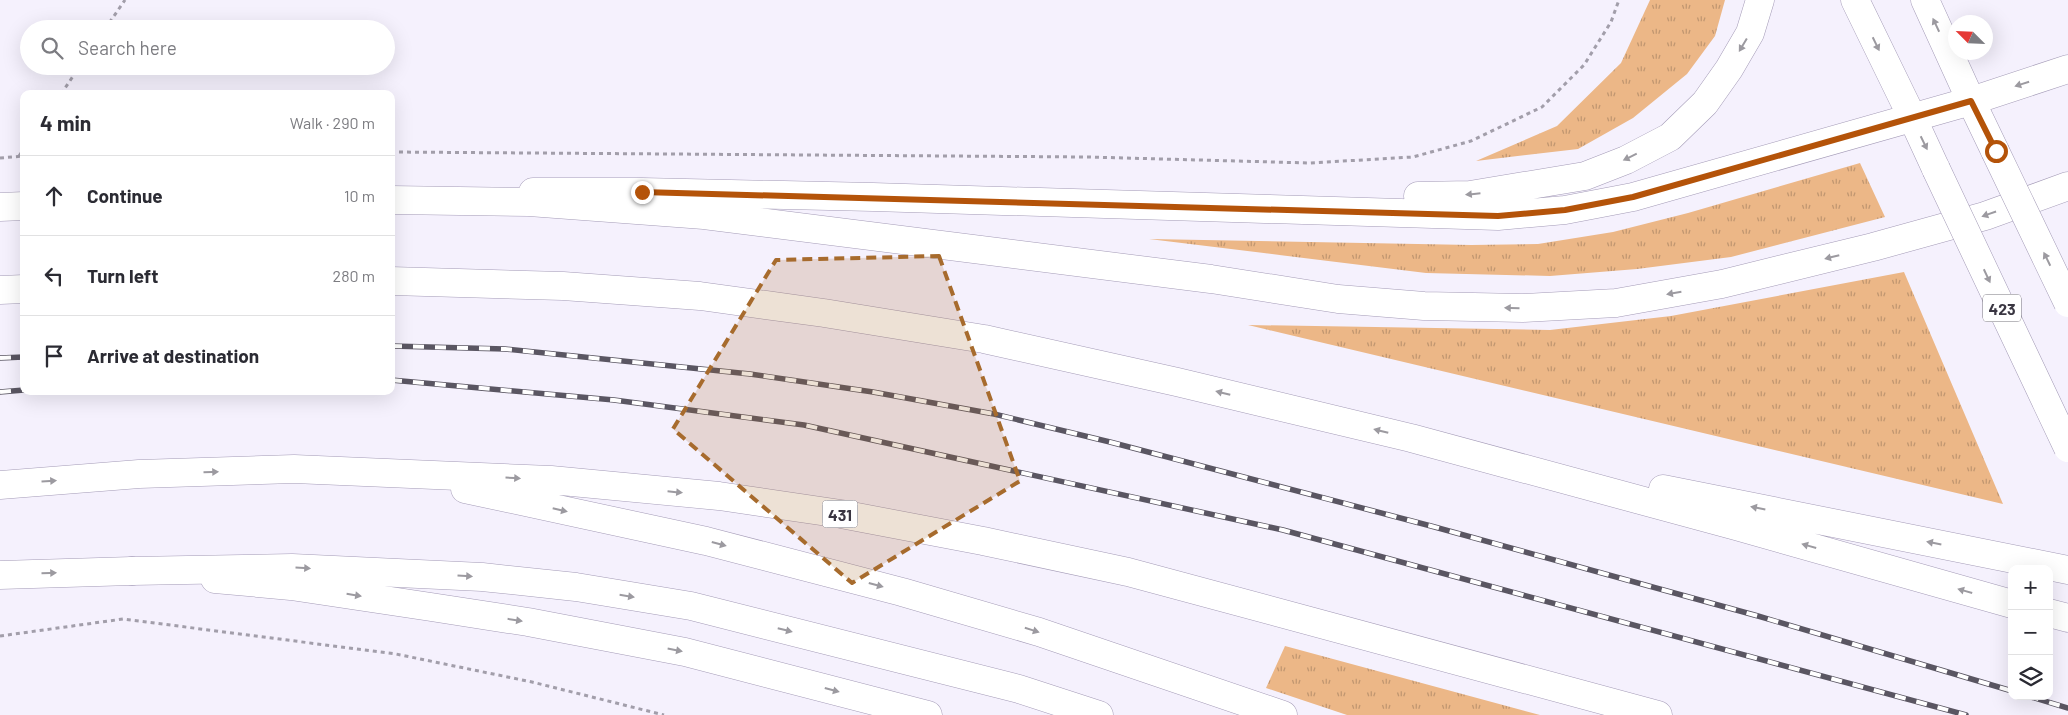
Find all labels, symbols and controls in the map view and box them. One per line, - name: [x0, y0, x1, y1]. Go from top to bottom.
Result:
- north arrow: [1948, 15, 1993, 60]
- one-way arrow: [1932, 18, 1940, 32]
- search box: [20, 20, 395, 75]
- icon: search: [38, 34, 66, 62]
- text: Search here: [78, 36, 177, 59]
- one-way arrow: [1872, 37, 1880, 51]
- one-way arrow: [1738, 39, 1747, 52]
- one-way arrow: [2014, 81, 2029, 88]
- text: 4 min: [40, 110, 91, 135]
- text: Walk · 290 m: [290, 113, 375, 132]
- one-way arrow: [1920, 136, 1928, 150]
- route start: [1985, 140, 2008, 163]
- one-way arrow: [1623, 153, 1637, 161]
- route end: [631, 181, 654, 204]
- icon: ahead: [40, 182, 68, 210]
- text: Continue: [87, 184, 163, 207]
- text: 10 m: [344, 186, 375, 205]
- one-way arrow: [1464, 190, 1480, 198]
- one-way arrow: [1981, 210, 1996, 218]
- one-way arrow: [2043, 252, 2051, 266]
- one-way arrow: [1825, 254, 1840, 262]
- icon: left: [40, 262, 68, 290]
- text: Turn left: [87, 264, 158, 287]
- text: 280 m: [333, 266, 375, 285]
- one-way arrow: [1983, 269, 1991, 283]
- one-way arrow: [1665, 289, 1681, 297]
- road number: 423: [1983, 294, 2021, 322]
- one-way arrow: [1504, 304, 1520, 312]
- icon: arrive: [40, 342, 68, 370]
- text: Arrive at destination: [87, 344, 259, 367]
- one-way arrow: [1216, 389, 1231, 397]
- one-way arrow: [1374, 427, 1389, 435]
- one-way arrow: [203, 468, 219, 476]
- one-way arrow: [505, 474, 521, 482]
- one-way arrow: [41, 477, 57, 485]
- one-way arrow: [667, 488, 683, 496]
- road number: 431: [822, 500, 858, 528]
- one-way arrow: [1750, 504, 1766, 512]
- one-way arrow: [552, 506, 568, 514]
- one-way arrow: [1926, 539, 1942, 547]
- one-way arrow: [711, 540, 726, 548]
- one-way arrow: [1801, 542, 1816, 550]
- one-way arrow: [295, 565, 311, 573]
- map controls: [2008, 565, 2053, 700]
- button: +: [2008, 565, 2053, 610]
- one-way arrow: [41, 569, 57, 577]
- one-way arrow: [458, 573, 474, 581]
- one-way arrow: [869, 581, 884, 589]
- one-way arrow: [1957, 586, 1972, 594]
- one-way arrow: [346, 592, 362, 600]
- one-way arrow: [619, 592, 635, 600]
- button: −: [2008, 610, 2053, 655]
- one-way arrow: [507, 617, 523, 625]
- one-way arrow: [778, 626, 793, 634]
- one-way arrow: [1025, 626, 1040, 634]
- one-way arrow: [667, 646, 683, 654]
- button: layers: [2008, 655, 2053, 700]
- one-way arrow: [824, 686, 839, 694]

